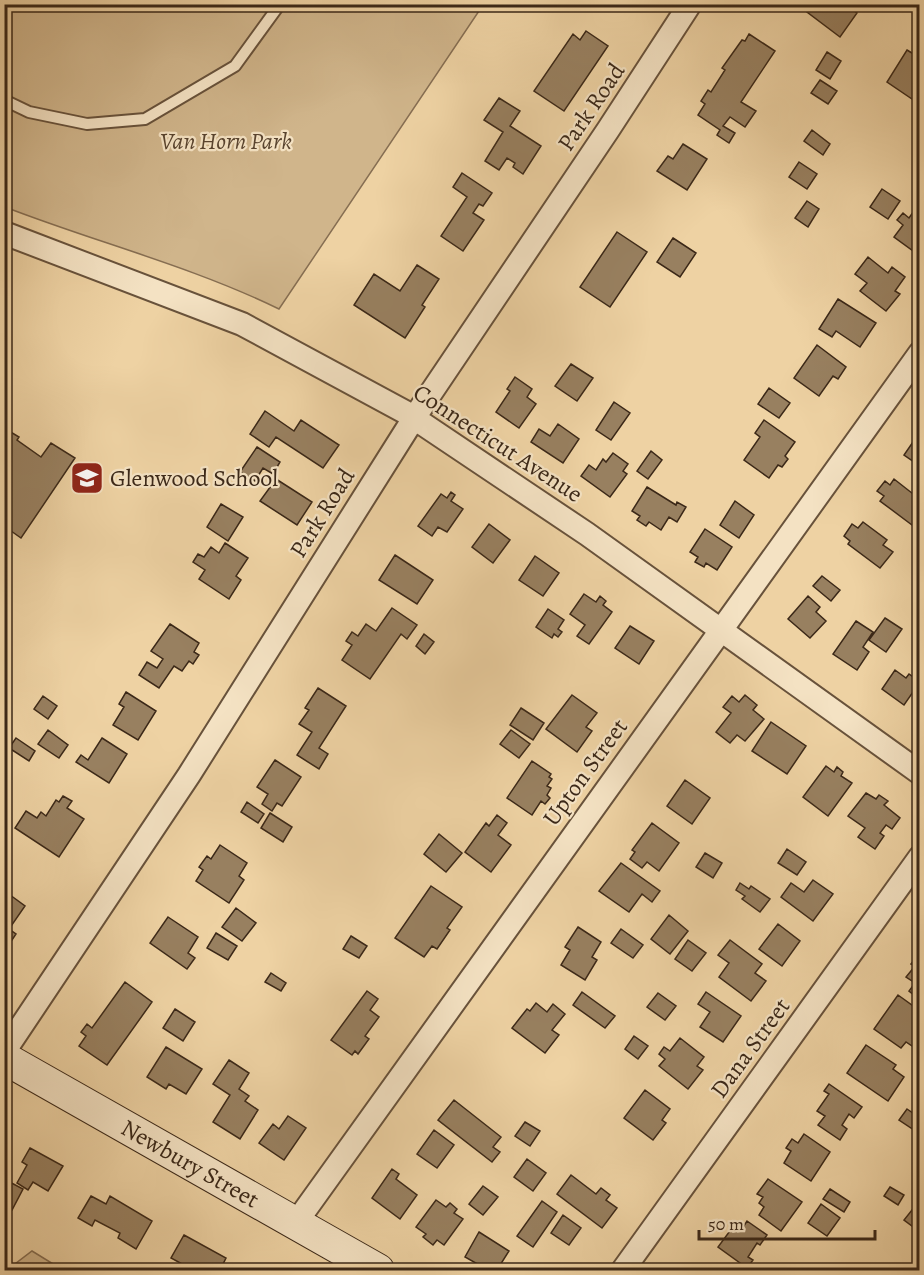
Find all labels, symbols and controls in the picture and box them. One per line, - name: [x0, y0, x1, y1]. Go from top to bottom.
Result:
- street label: Park Road: [550, 57, 632, 157]
- park label: Van Horn Park: [160, 125, 292, 157]
- street label: Connecticut Avenue: [407, 376, 589, 510]
- school or university icon: Glenwood School: [69, 460, 105, 496]
- place label: Glenwood School: [110, 462, 278, 494]
- street label: Park Road: [282, 462, 362, 564]
- street label: Upton Street: [535, 712, 635, 832]
- street label: Dana Street: [703, 992, 797, 1104]
- street label: Newbury Street: [115, 1112, 265, 1215]
- scale bar: [699, 1203, 874, 1241]
- text: 50 m: [708, 1212, 744, 1236]

